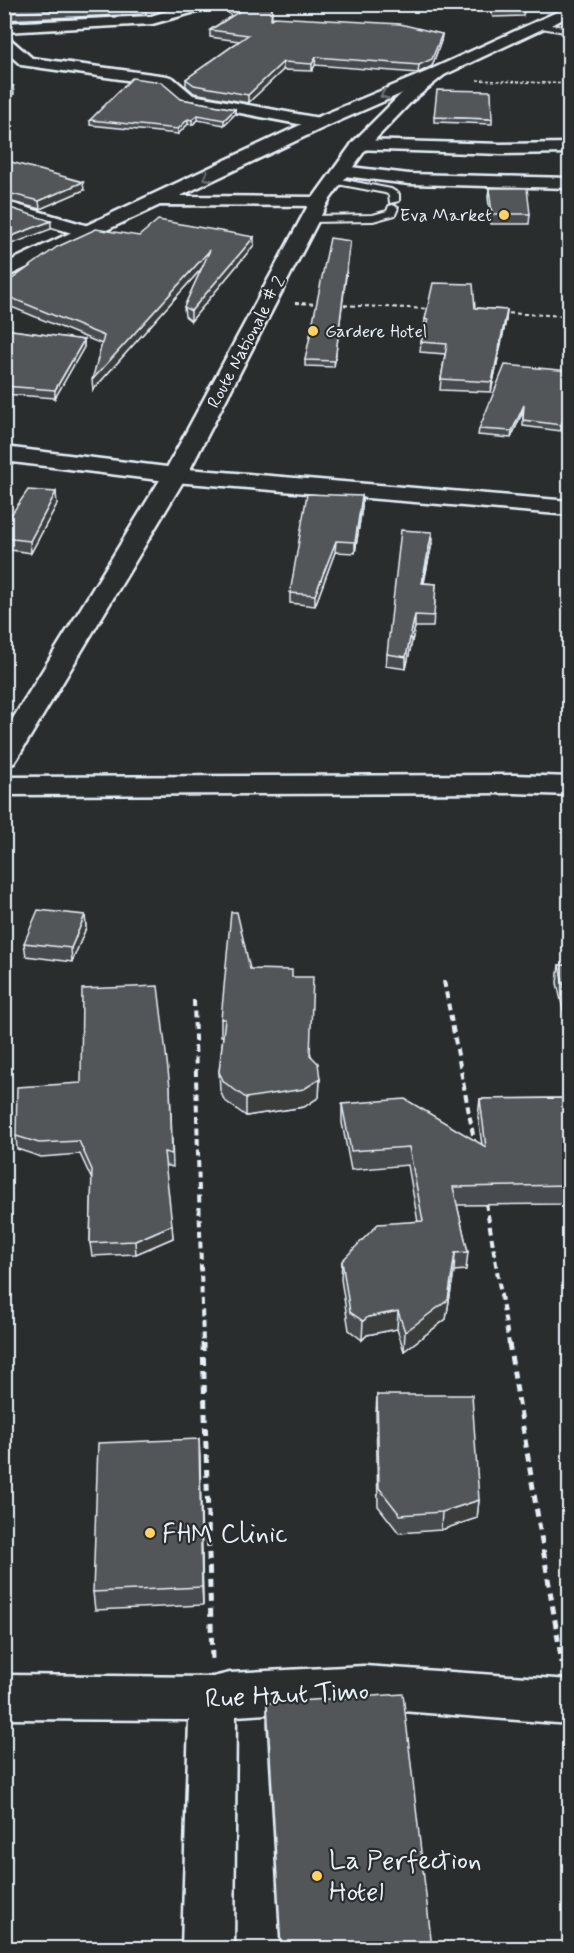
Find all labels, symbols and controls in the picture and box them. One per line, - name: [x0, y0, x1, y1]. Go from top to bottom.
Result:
- one-way arrow: [379, 88, 390, 100]
- one-way arrow: [202, 169, 213, 181]
- place label: Eva Market: [400, 204, 492, 228]
- marker: Eva Market: [497, 208, 511, 222]
- street label: Route Nationale # 2: [202, 272, 292, 413]
- place label: Gardere Hotel: [325, 320, 427, 344]
- marker: Gardere Hotel: [306, 324, 320, 338]
- place label: FHM Clinic: [162, 1517, 288, 1552]
- marker: FHM Clinic: [143, 1526, 157, 1540]
- street label: Rue Haut Timo: [204, 1674, 370, 1717]
- place label: La Perfection Hotel: [329, 1844, 482, 1910]
- marker: La Perfection Hotel: [310, 1869, 324, 1883]

